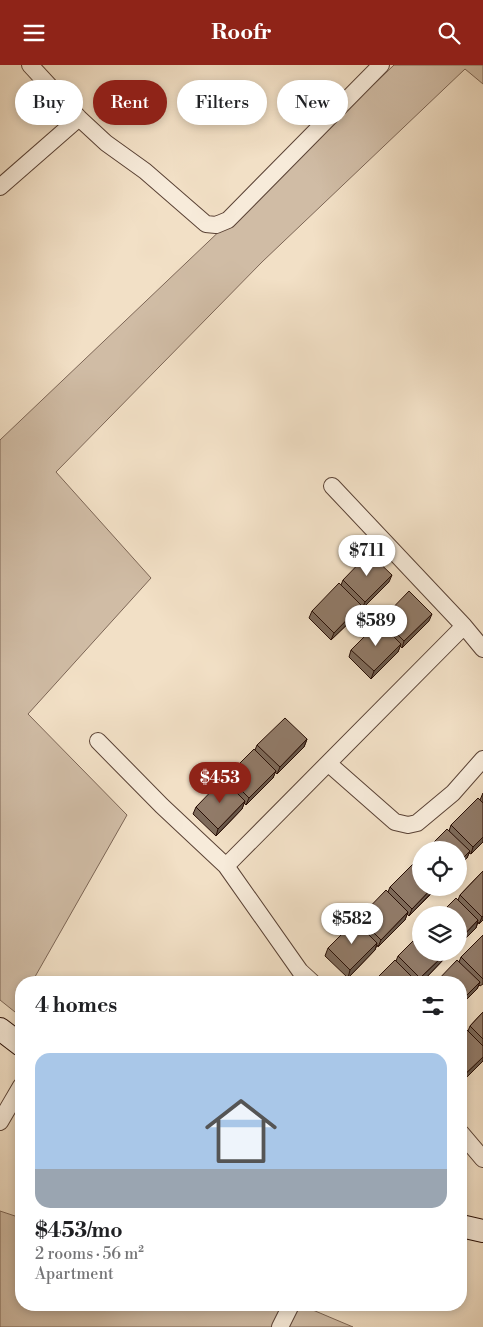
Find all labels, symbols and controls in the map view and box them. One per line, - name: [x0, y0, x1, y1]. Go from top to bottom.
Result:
- icon: menu: [20, 19, 48, 47]
- text: Roofr: [211, 19, 272, 46]
- icon: search: [435, 19, 463, 47]
- chip: Buy: [15, 80, 83, 125]
- chip: Rent: [93, 80, 167, 125]
- chip: Filters: [177, 80, 267, 125]
- chip: New: [277, 80, 348, 125]
- pin: $711: [337, 535, 397, 577]
- text: $711: [349, 541, 385, 561]
- pin: $589: [346, 605, 406, 647]
- text: $589: [356, 611, 396, 631]
- pin: $453: [190, 761, 250, 804]
- text: $453: [200, 768, 240, 788]
- map controls: [412, 841, 467, 961]
- button: locate: [412, 841, 467, 896]
- pin: $582: [322, 903, 382, 945]
- button: layers: [412, 906, 467, 961]
- text: $582: [332, 909, 372, 929]
- icon: filters: [419, 992, 447, 1020]
- text: 4 homes: [35, 993, 117, 1019]
- icon: home: [196, 1086, 286, 1176]
- text: $453/mo: [35, 1218, 123, 1244]
- text: 2 rooms · 56 m²: [35, 1244, 144, 1264]
- text: Apartment: [35, 1264, 114, 1284]

